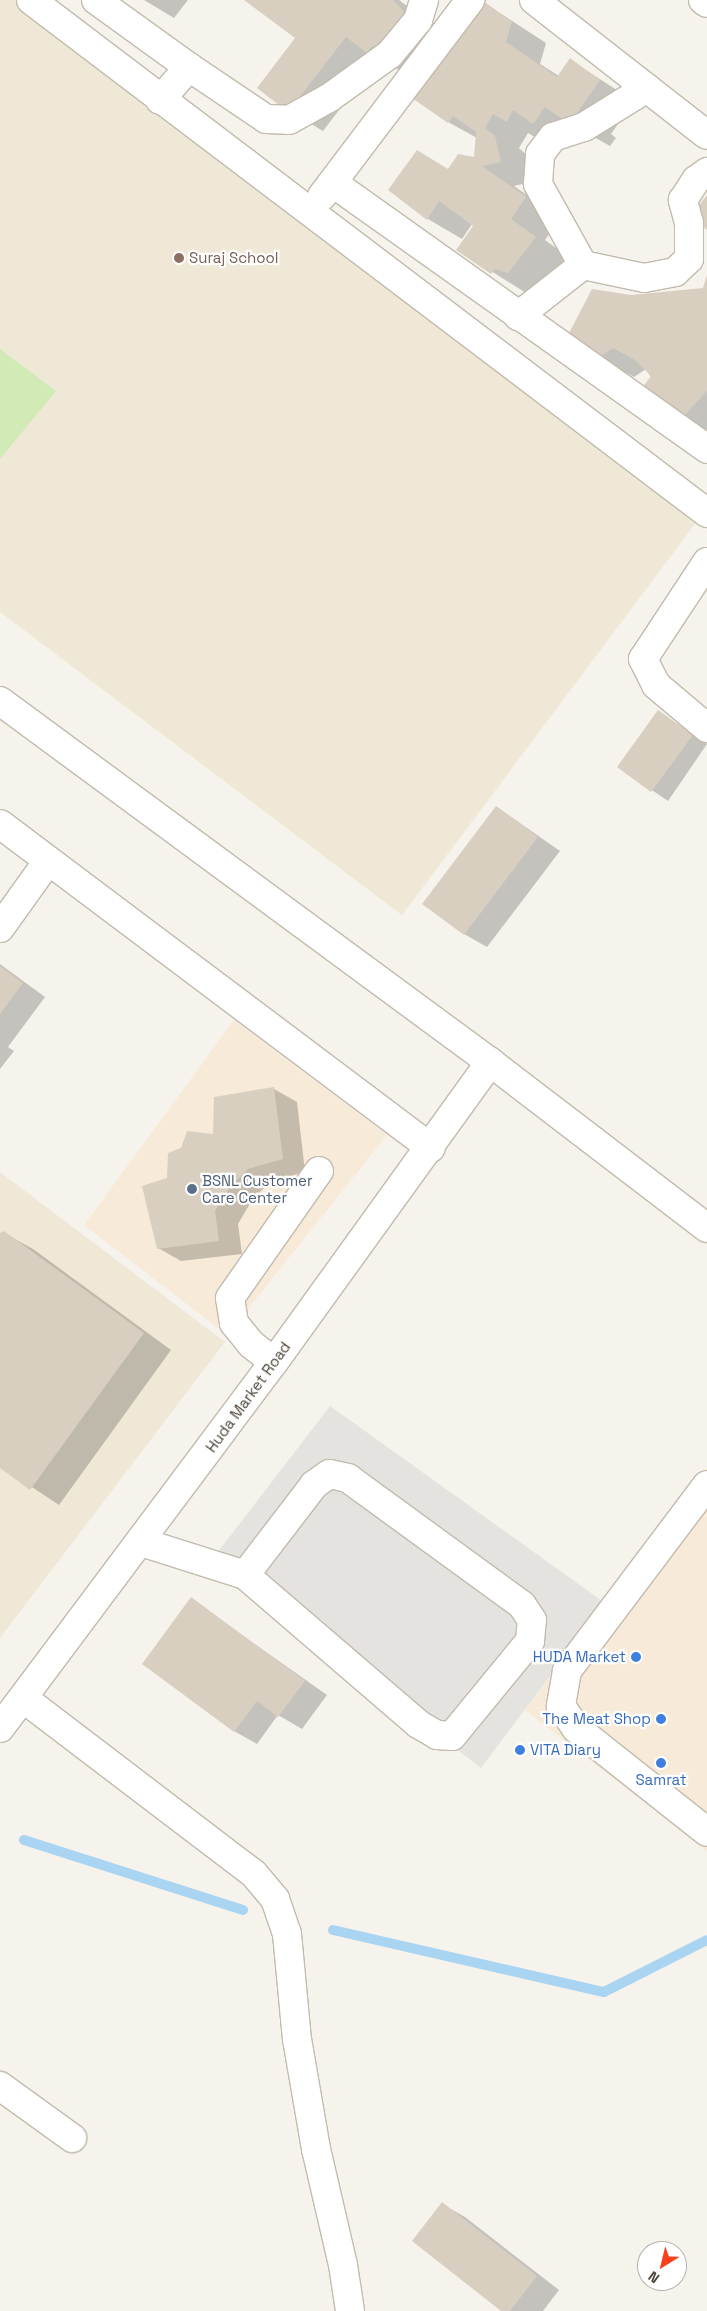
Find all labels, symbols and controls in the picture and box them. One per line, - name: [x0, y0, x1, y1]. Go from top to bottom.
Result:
- place label: Suraj School: [189, 249, 279, 267]
- marker: Suraj School: [173, 252, 185, 264]
- place label: BSNL Customer Care Center: [202, 1171, 313, 1206]
- marker: BSNL Customer Care Center: [186, 1183, 198, 1195]
- street label: Huda Market Road: [202, 1338, 294, 1456]
- place label: HUDA Market: [533, 1648, 626, 1666]
- marker: HUDA Market: [630, 1651, 642, 1663]
- place label: The Meat Shop: [542, 1710, 651, 1728]
- marker: The Meat Shop: [655, 1713, 667, 1725]
- place label: VITA Diary: [530, 1741, 601, 1759]
- marker: VITA Diary: [514, 1744, 526, 1756]
- marker: Samrat: [655, 1757, 667, 1769]
- place label: Samrat: [635, 1771, 687, 1789]
- north arrow: [637, 2241, 687, 2291]
- text: N: [645, 2267, 663, 2287]

